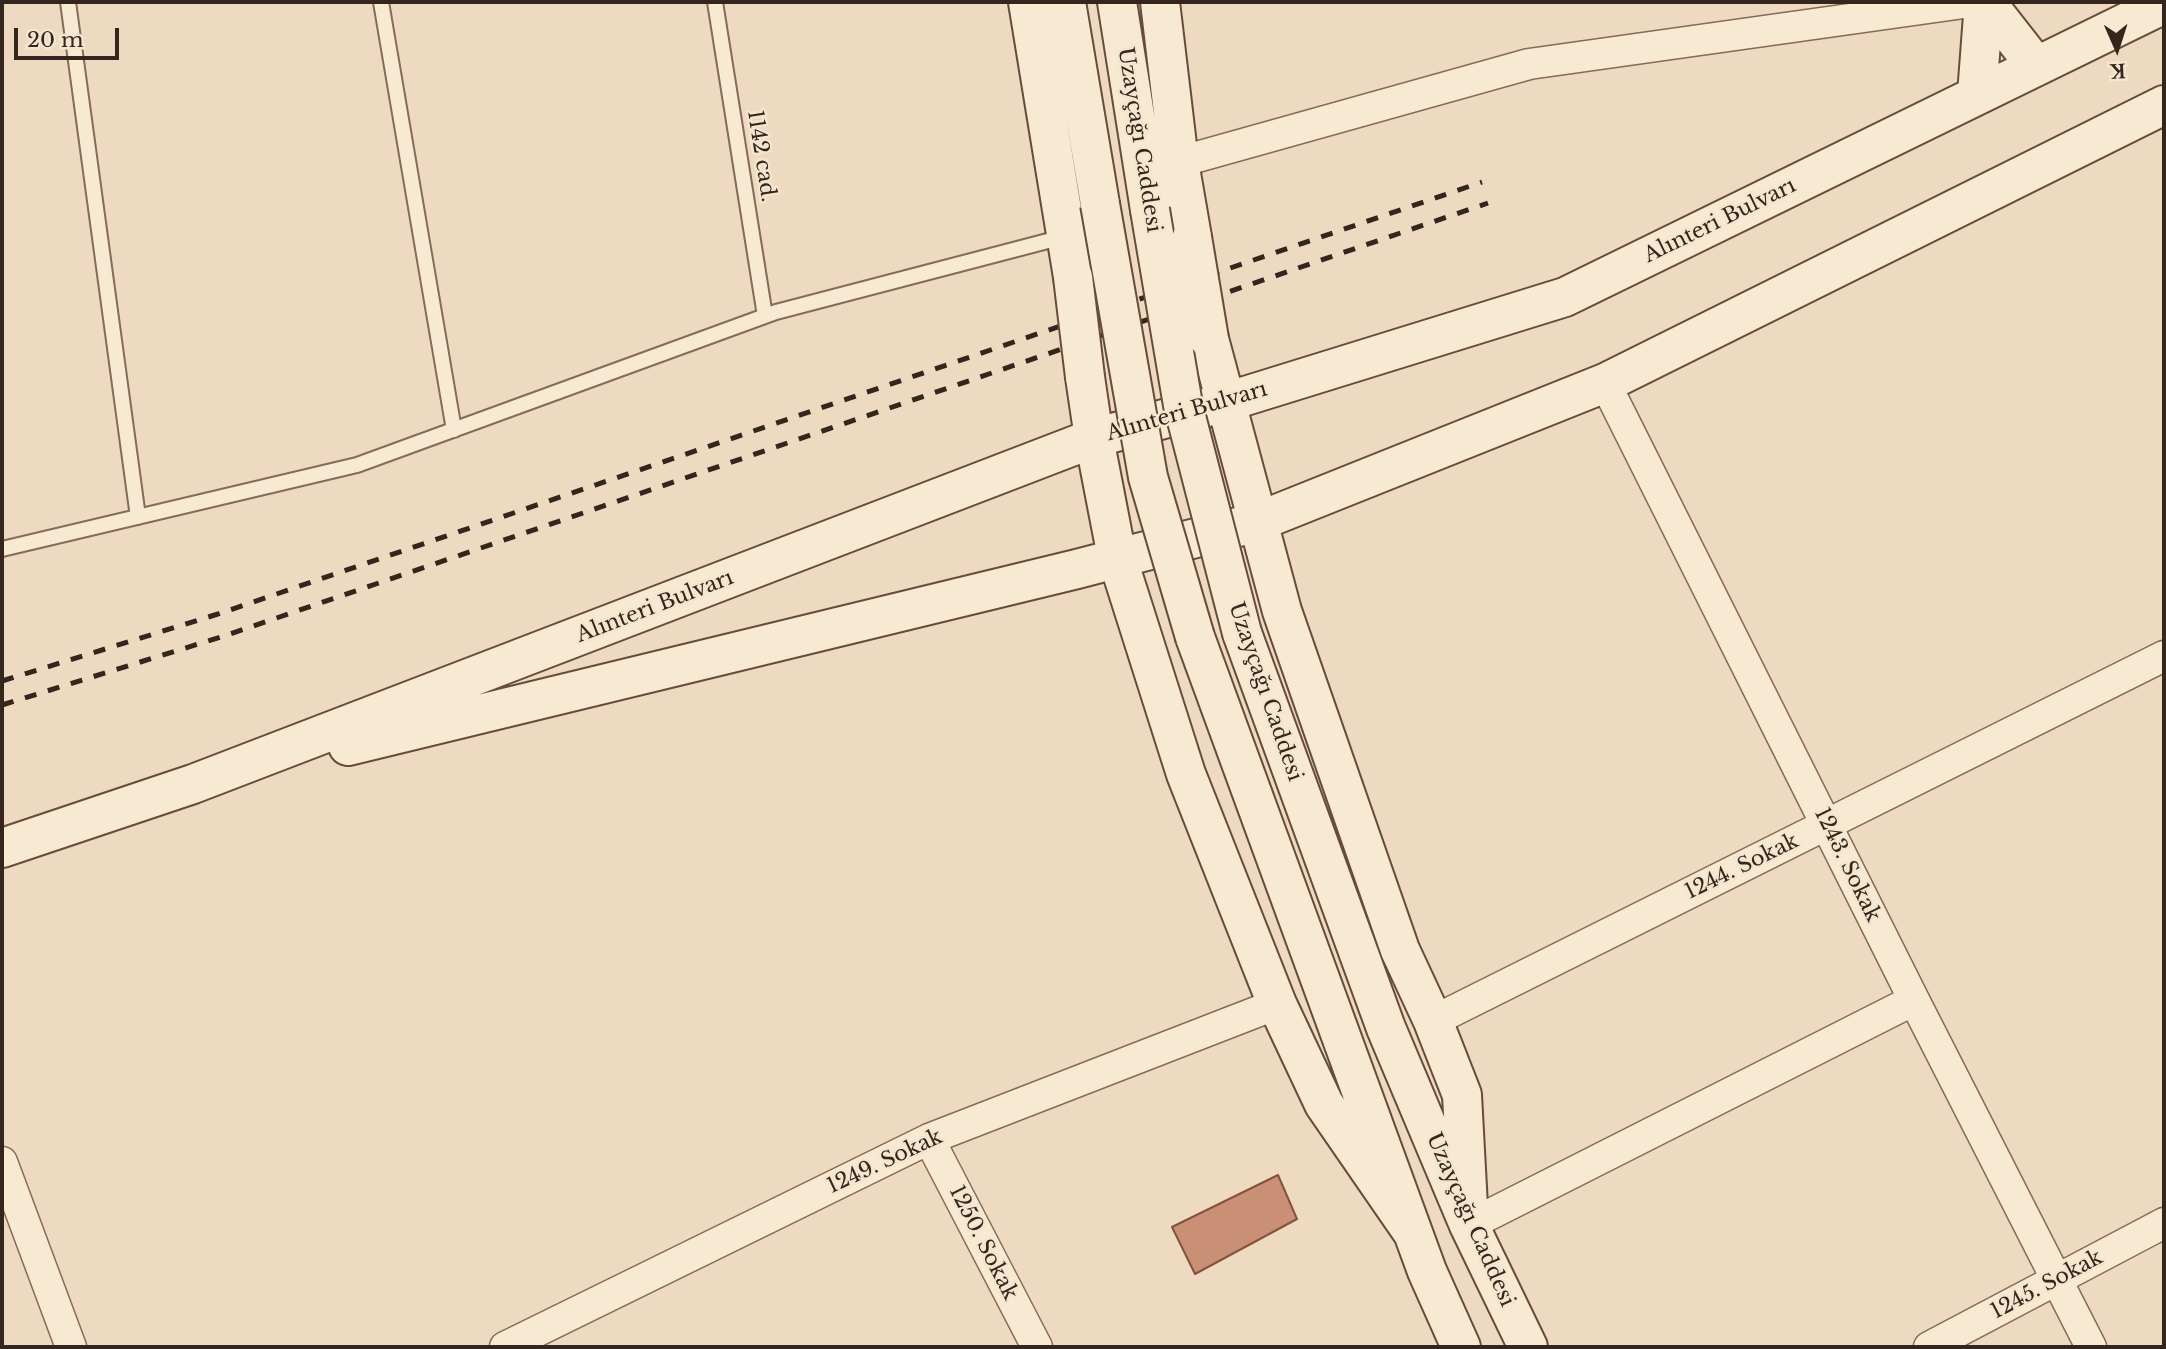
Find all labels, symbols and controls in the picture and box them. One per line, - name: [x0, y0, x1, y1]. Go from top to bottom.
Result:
- scale bar: [18, 14, 122, 58]
- north arrow: [2082, 14, 2152, 84]
- text: 20 m: [27, 27, 84, 53]
- street label: Uzayçağı Caddesi: [1112, 46, 1166, 234]
- text: K: [2110, 59, 2127, 82]
- street label: 1142 cad.: [741, 108, 781, 204]
- street label: Alınteri Bulvarı: [1640, 173, 1800, 269]
- street label: Alınteri Bulvarı: [1104, 377, 1270, 447]
- street label: Alınteri Bulvarı: [573, 565, 737, 649]
- street label: Uzayçağı Caddesi: [1223, 599, 1307, 785]
- street label: 1243. Sokak: [1809, 804, 1885, 926]
- street label: 1244. Sokak: [1681, 829, 1803, 905]
- street label: 1249. Sokak: [824, 1124, 946, 1200]
- street label: Uzayçağı Caddesi: [1420, 1129, 1520, 1311]
- street label: 1250. Sokak: [943, 1182, 1023, 1304]
- street label: 1245. Sokak: [1987, 1245, 2107, 1325]

